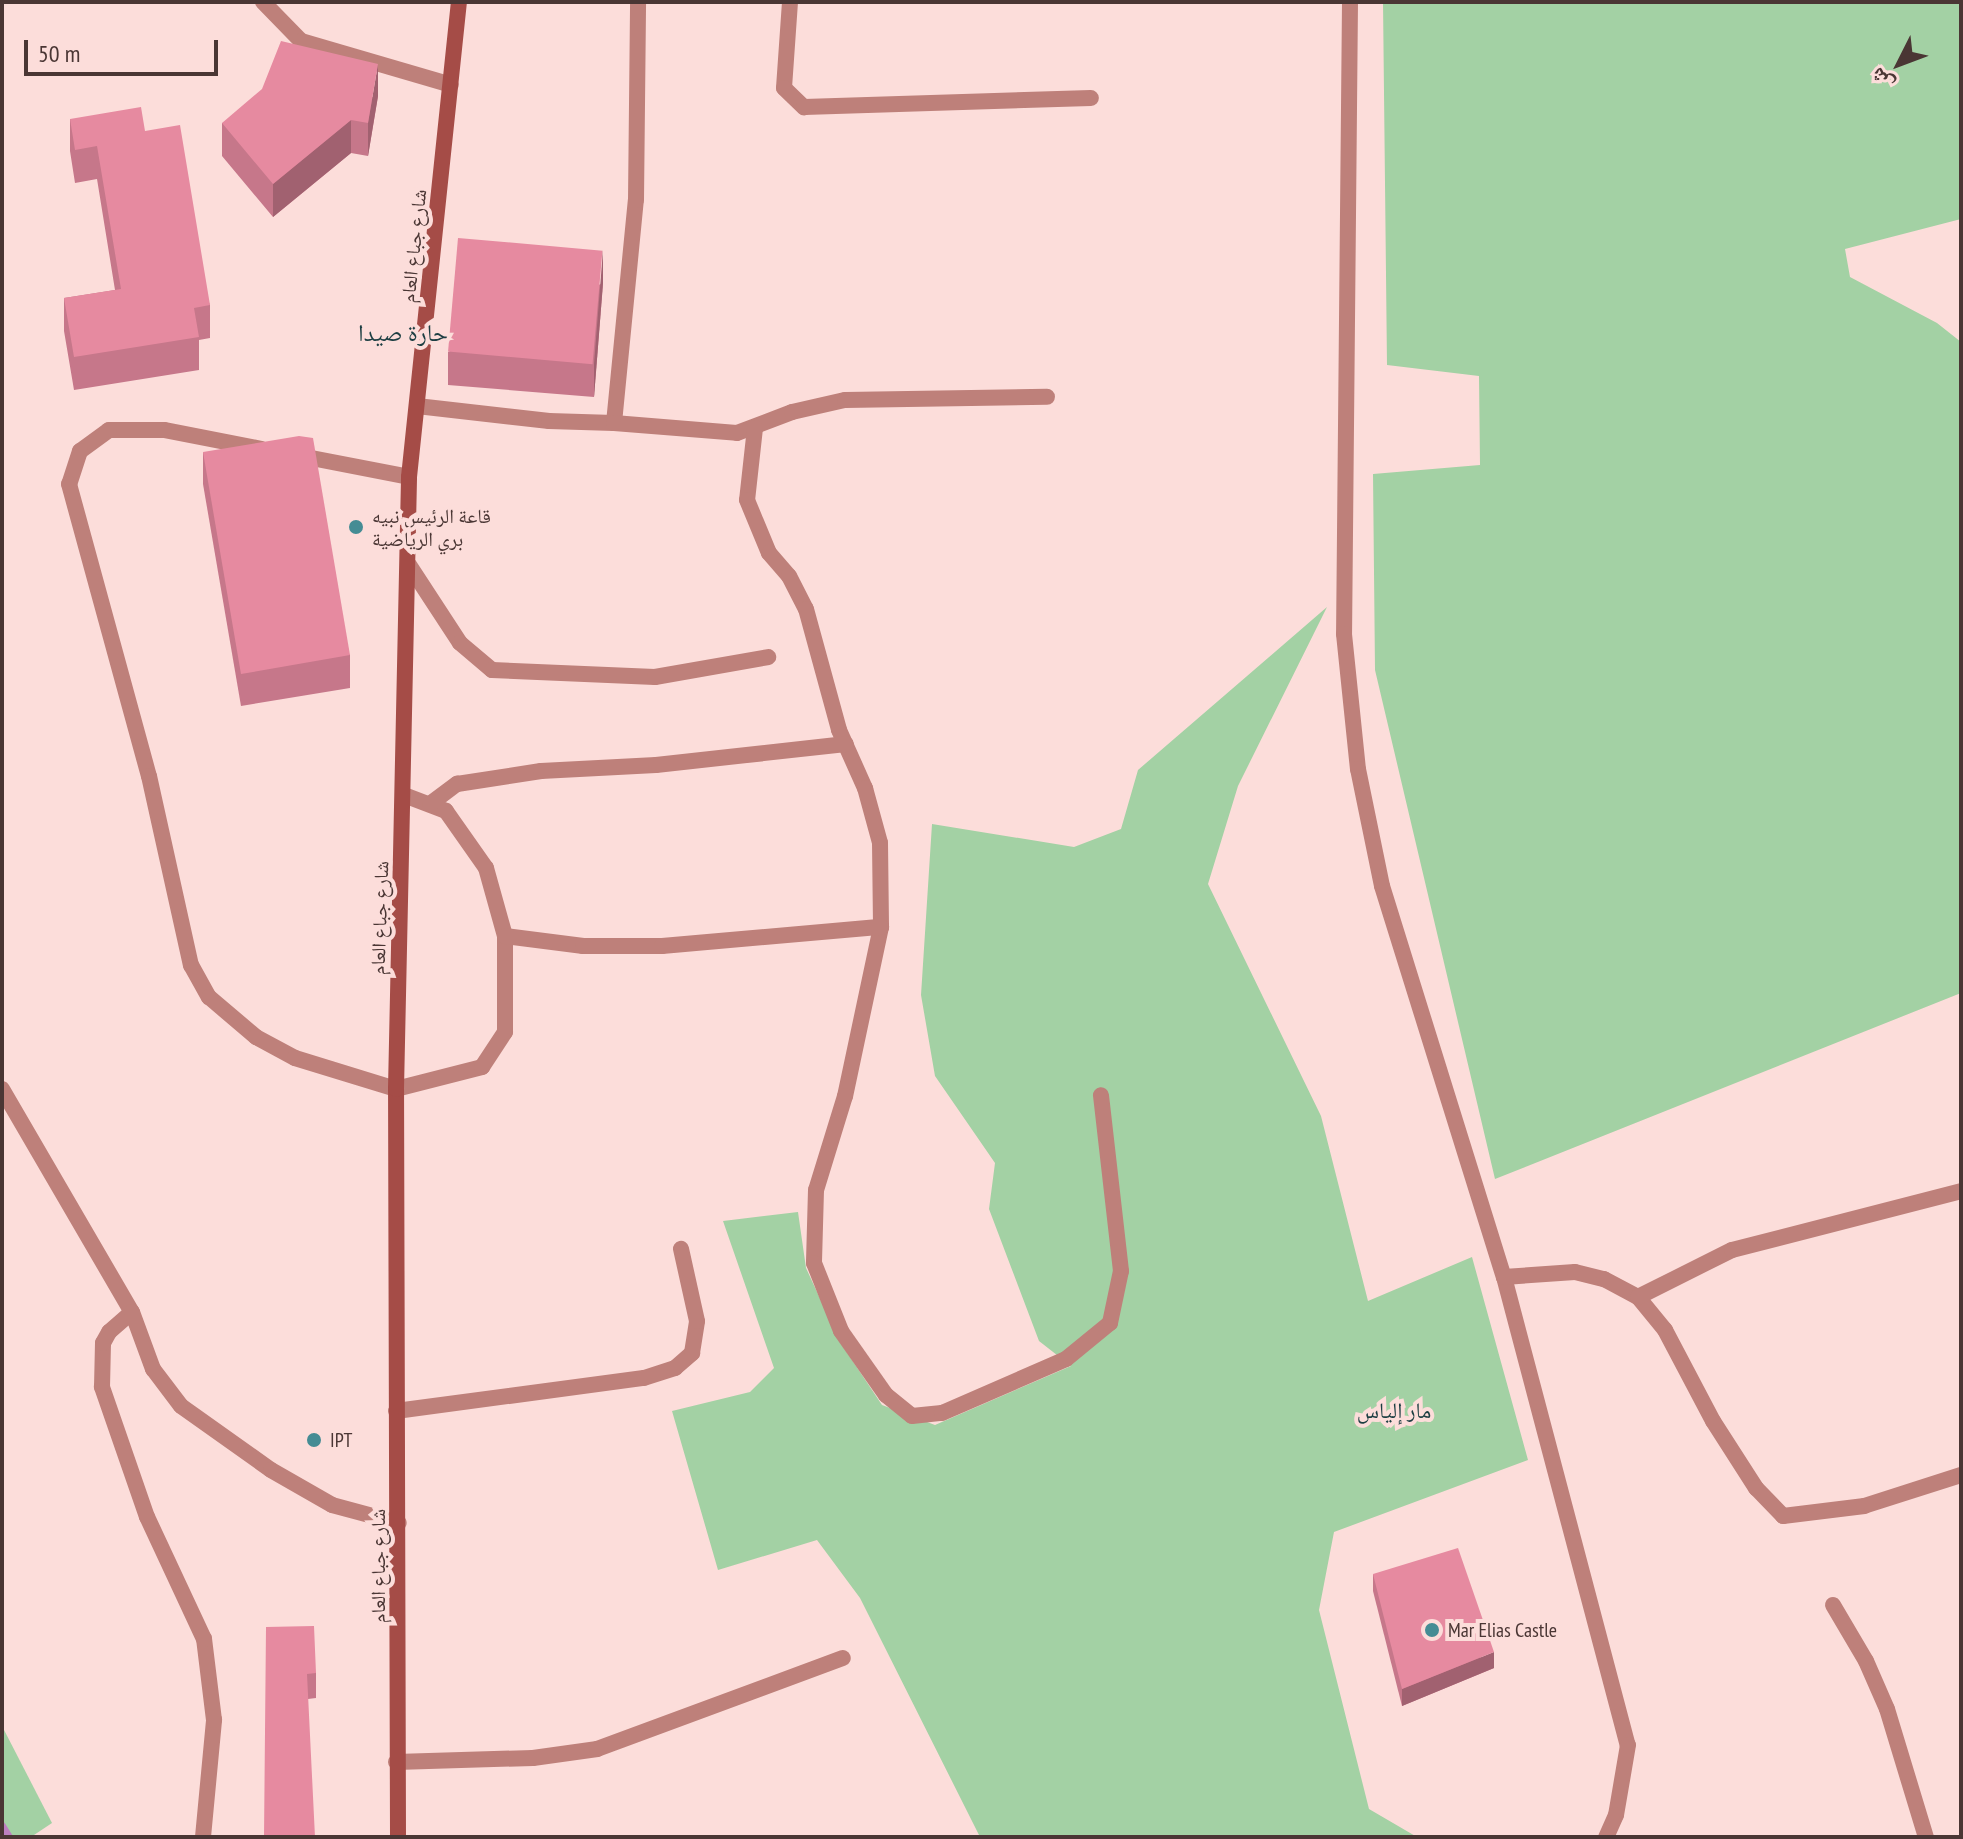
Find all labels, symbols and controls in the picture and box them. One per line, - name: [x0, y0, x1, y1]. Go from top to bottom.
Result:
- scale bar: [28, 24, 222, 74]
- north arrow: [1859, 24, 1939, 104]
- text: 50 m: [38, 38, 80, 69]
- text: ش: [1863, 62, 1899, 98]
- street label: شارع جباع العام: [396, 188, 432, 304]
- district label: حارة صيدا: [358, 319, 448, 347]
- place label: قاعة الرئيس نبيه بري الرياضية: [372, 504, 491, 551]
- marker: قاعة الرئيس نبيه بري الرياضية: [347, 518, 365, 536]
- street label: شارع جباع العام: [366, 860, 394, 976]
- district label: مار إلياس: [1357, 1398, 1431, 1424]
- place label: IPT: [330, 1428, 352, 1452]
- marker: IPT: [305, 1431, 323, 1449]
- street label: شارع جباع العام: [366, 1509, 390, 1623]
- place label: Mar Elias Castle: [1448, 1618, 1557, 1642]
- marker: Mar Elias Castle: [1423, 1621, 1441, 1639]

